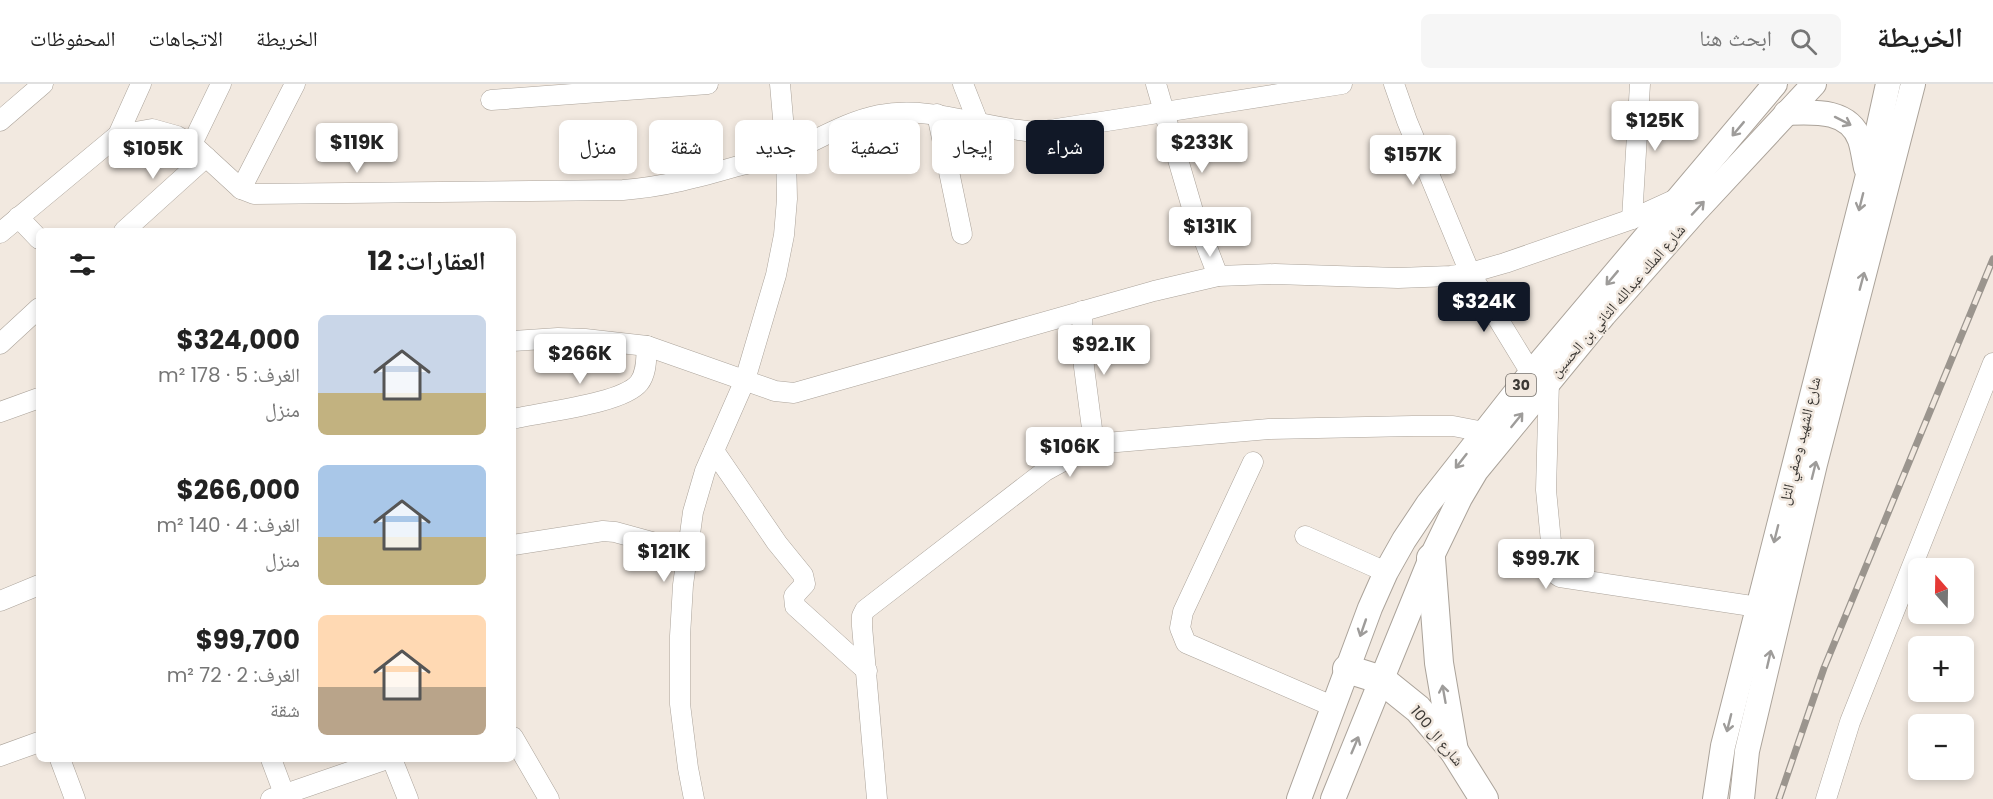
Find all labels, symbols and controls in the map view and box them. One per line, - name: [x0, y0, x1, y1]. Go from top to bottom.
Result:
- search box: [1421, 14, 1841, 68]
- text: الخريطة: [1877, 18, 1963, 57]
- text: ابحث هنا: [1699, 23, 1772, 54]
- text: المحفوظات: [30, 24, 115, 53]
- text: الاتجاهات: [148, 24, 223, 53]
- text: الخريطة: [256, 24, 318, 53]
- icon: search: [1787, 25, 1820, 58]
- pin: $125K: [1613, 101, 1697, 152]
- text: $125K: [1625, 106, 1685, 134]
- one-way arrow: [1834, 115, 1851, 127]
- chip: منزل: [559, 120, 637, 174]
- chip: شقة: [649, 120, 723, 174]
- chip: جديد: [735, 120, 817, 174]
- chip: تصفية: [829, 120, 920, 174]
- chip: إيجار: [932, 120, 1014, 174]
- chip: شراء: [1026, 120, 1104, 174]
- one-way arrow: [1731, 121, 1744, 137]
- pin: $119K: [315, 123, 399, 174]
- pin: $233K: [1160, 123, 1244, 174]
- text: $119K: [330, 128, 384, 156]
- text: $233K: [1171, 128, 1233, 156]
- pin: $105K: [111, 129, 195, 180]
- text: $105K: [123, 134, 183, 162]
- pin: $157K: [1371, 135, 1455, 186]
- text: $157K: [1384, 140, 1442, 168]
- one-way arrow: [1854, 193, 1866, 212]
- one-way arrow: [1691, 201, 1706, 216]
- pin: $131K: [1168, 207, 1252, 258]
- text: $131K: [1183, 212, 1237, 240]
- street label: شارع الملك عبدالله الثاني بن الحسين: [1545, 219, 1691, 383]
- text: العقارات: 12: [367, 243, 486, 279]
- icon: filters: [66, 248, 99, 281]
- one-way arrow: [1605, 270, 1619, 285]
- one-way arrow: [1857, 272, 1869, 291]
- pin: $324K: [1442, 282, 1526, 333]
- text: $324K: [1452, 287, 1516, 315]
- text: $324,000: [176, 322, 300, 358]
- pin: $92.1K: [1055, 325, 1153, 376]
- text: $92.1K: [1072, 330, 1136, 358]
- pin: $266K: [538, 334, 622, 385]
- icon: home: [366, 339, 438, 411]
- text: $266K: [548, 339, 612, 367]
- text: الغرف: 5 · 178 m²: [158, 361, 300, 389]
- road number: 30: [1506, 374, 1536, 396]
- street label: شارع الشهيد وصفي التل: [1773, 374, 1827, 508]
- text: منزل: [265, 396, 300, 424]
- one-way arrow: [1510, 413, 1524, 428]
- pin: $106K: [1028, 427, 1112, 478]
- text: $106K: [1040, 432, 1100, 460]
- one-way arrow: [1455, 453, 1468, 469]
- one-way arrow: [1808, 460, 1820, 479]
- text: $266,000: [177, 472, 300, 508]
- icon: home: [366, 489, 438, 561]
- text: الغرف: 4 · 140 m²: [156, 511, 300, 539]
- one-way arrow: [1770, 524, 1782, 543]
- pin: $121K: [622, 532, 706, 583]
- text: $121K: [637, 537, 691, 565]
- pin: $99.7K: [1497, 539, 1595, 590]
- text: $99.7K: [1512, 544, 1580, 572]
- text: منزل: [265, 546, 300, 574]
- north arrow: [1908, 558, 1974, 624]
- map controls: [1908, 558, 1974, 780]
- one-way arrow: [1357, 618, 1368, 637]
- text: $99,700: [196, 622, 300, 658]
- button: +: [1908, 636, 1974, 702]
- icon: home: [366, 639, 438, 711]
- one-way arrow: [1763, 650, 1775, 669]
- text: الغرف: 2 · 72 m²: [167, 661, 300, 689]
- one-way arrow: [1438, 684, 1449, 704]
- text: شقة: [270, 696, 300, 724]
- street label: شارع ال 100: [1406, 701, 1469, 770]
- one-way arrow: [1722, 713, 1734, 732]
- button: −: [1908, 714, 1974, 780]
- one-way arrow: [1350, 736, 1361, 755]

